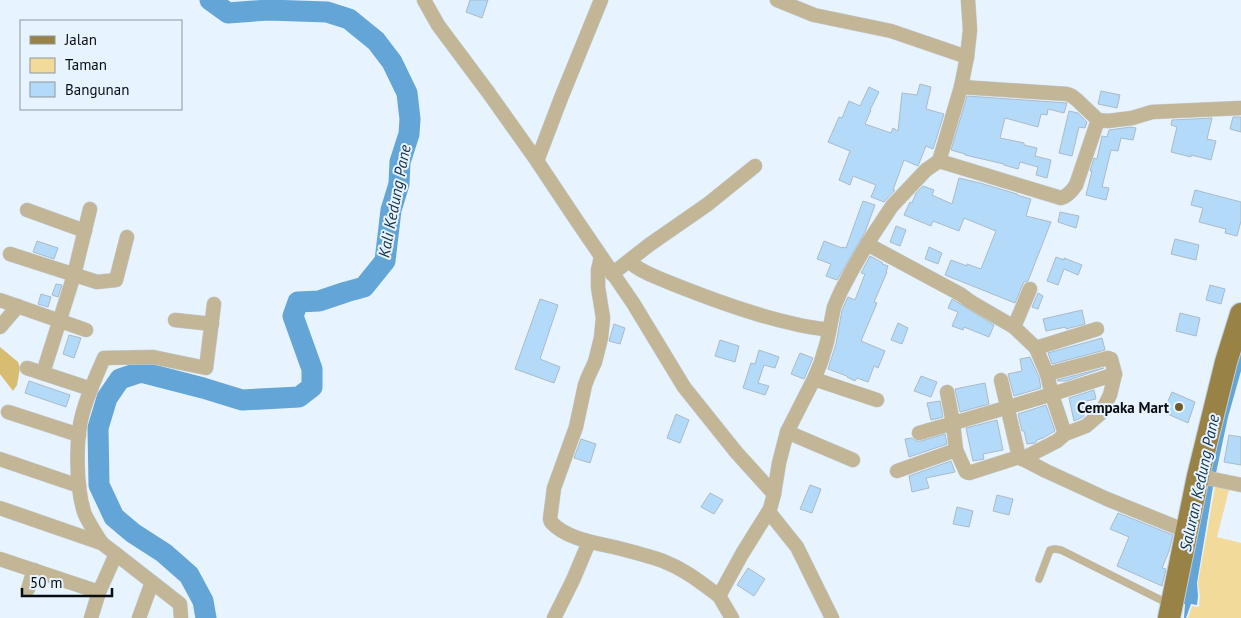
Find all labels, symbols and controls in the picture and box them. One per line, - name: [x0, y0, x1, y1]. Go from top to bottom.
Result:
- legend: [20, 20, 182, 110]
- text: Jalan: [64, 30, 97, 49]
- text: Taman: [65, 55, 107, 74]
- text: Bangunan: [65, 80, 129, 99]
- water label: Kali Kedung Pane: [373, 142, 415, 259]
- place label: Cempaka Mart: [1077, 398, 1170, 417]
- marker: Cempaka Mart: [1173, 401, 1185, 413]
- water label: Saluran Kedung Pane: [1175, 412, 1223, 553]
- scale bar: [22, 566, 112, 598]
- text: 50 m: [30, 573, 63, 592]

